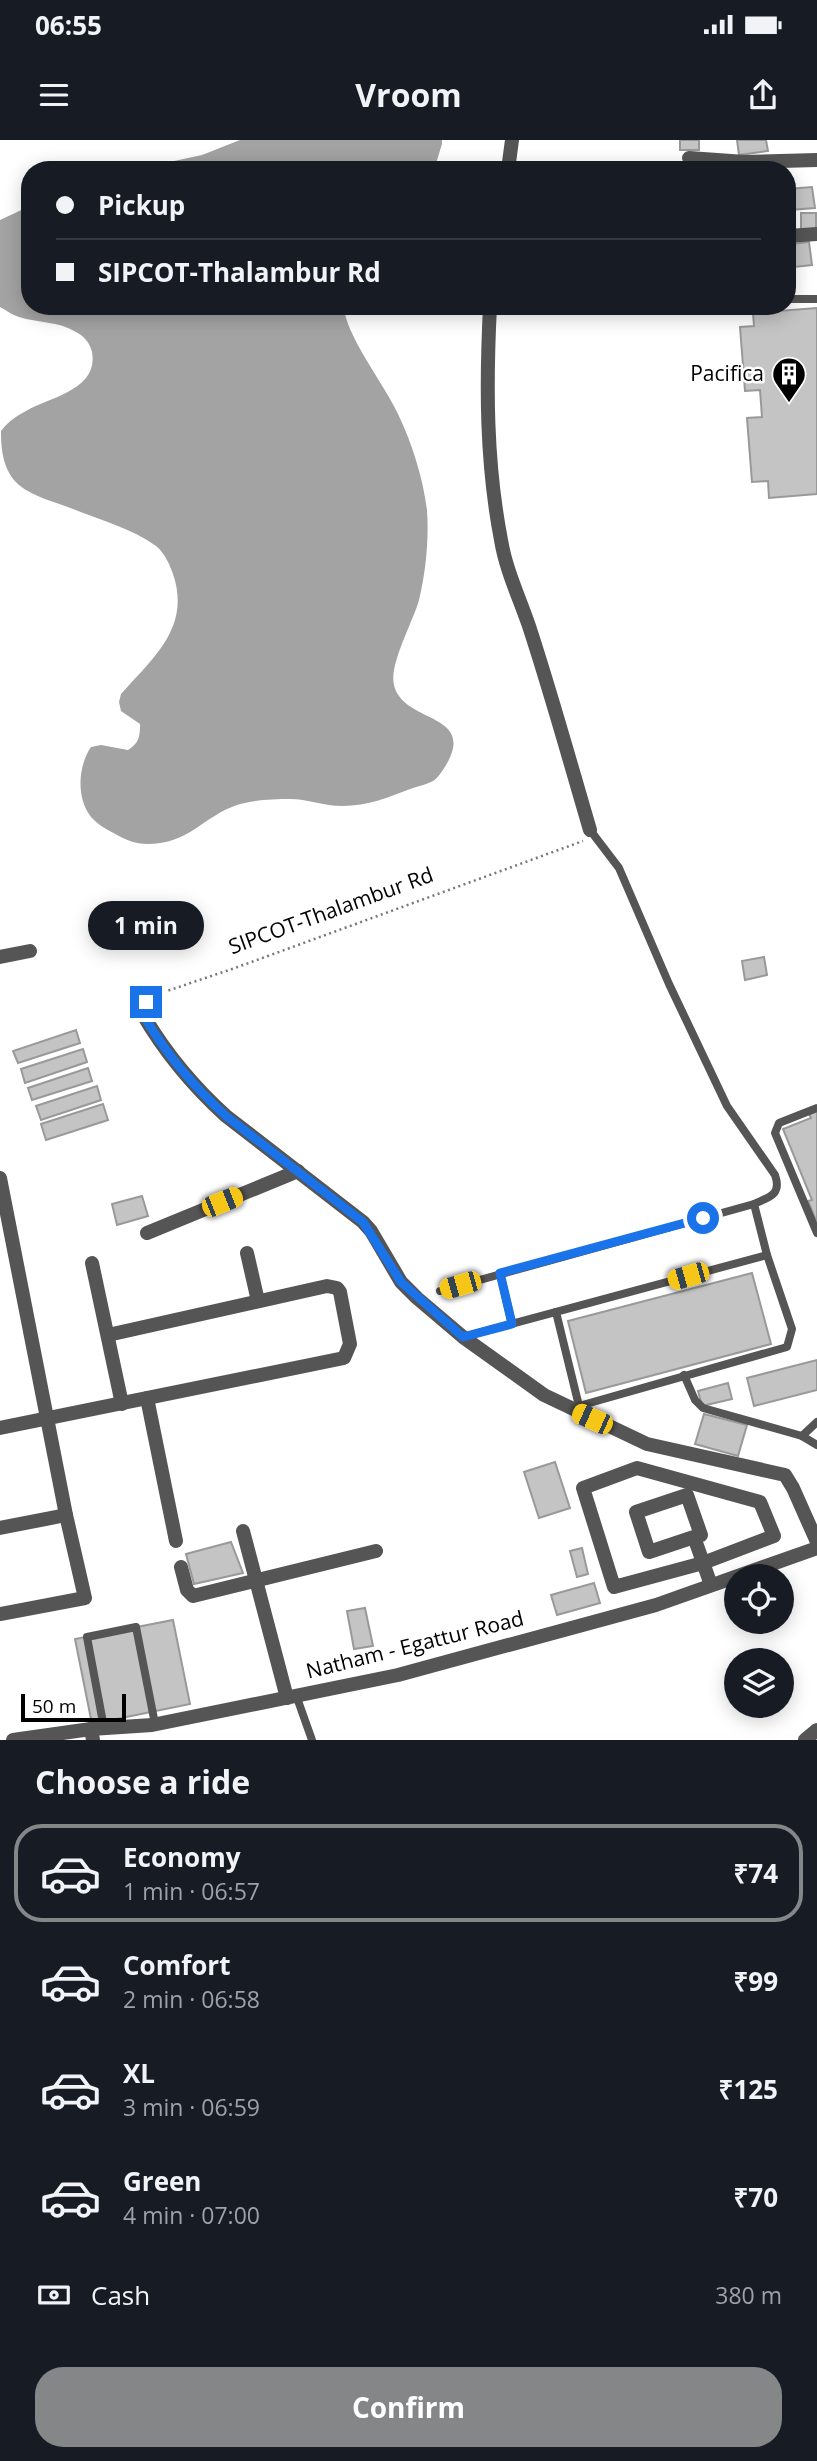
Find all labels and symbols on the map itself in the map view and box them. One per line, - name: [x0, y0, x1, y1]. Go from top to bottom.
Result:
- building icon: Pacifica: [770, 355, 808, 404]
- place label: Pacifica: [690, 359, 764, 387]
- street label: SIPCOT-Thalambur Rd: [224, 860, 437, 960]
- callout: 1 min: [88, 900, 204, 950]
- route end: [130, 986, 162, 1018]
- car: [199, 1184, 246, 1220]
- route start: [687, 1202, 719, 1234]
- car: [665, 1260, 712, 1292]
- car: [437, 1269, 484, 1301]
- car: [569, 1401, 616, 1437]
- street label: Natham - Egattur Road: [303, 1603, 527, 1685]
- scale bar: [21, 1691, 126, 1723]

